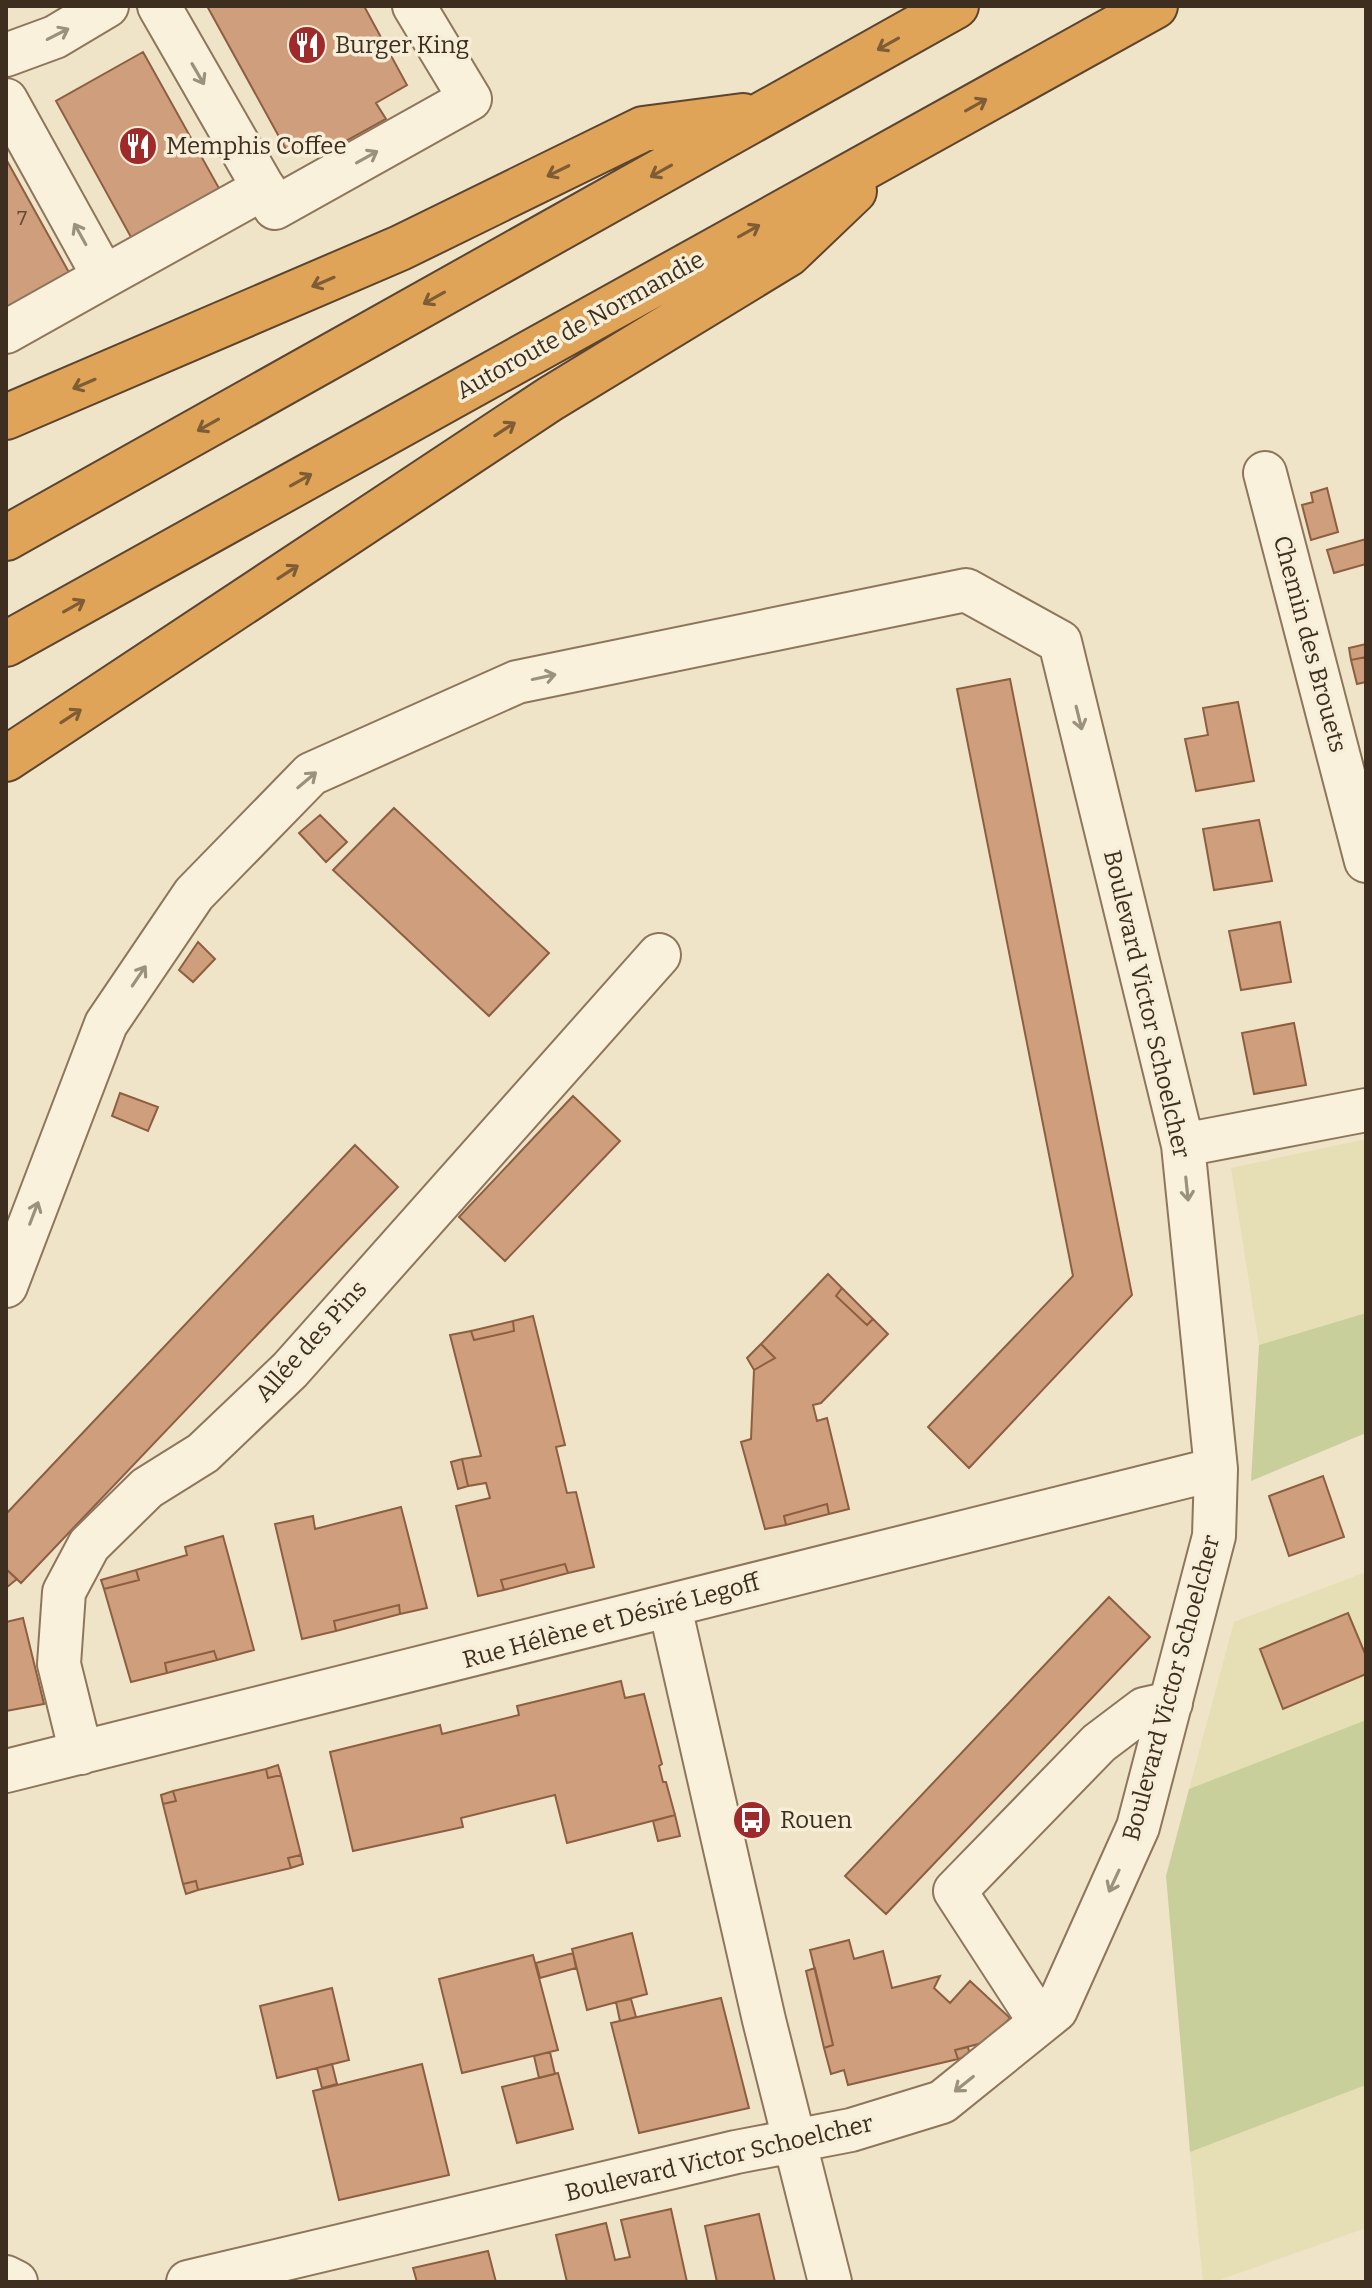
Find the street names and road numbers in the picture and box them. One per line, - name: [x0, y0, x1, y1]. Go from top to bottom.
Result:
- street label: Autoroute de Normandie: [451, 245, 709, 405]
- street label: Chemin des Brouets: [1268, 533, 1352, 755]
- street label: Boulevard Victor Schoelcher: [1098, 847, 1196, 1161]
- street label: Allée des Pins: [249, 1275, 373, 1407]
- street label: Boulevard Victor Schoelcher: [1117, 1532, 1225, 1844]
- street label: Rue Hélène et Désiré Legoff: [460, 1567, 764, 1674]
- street label: Boulevard Victor Schoelcher: [562, 2109, 876, 2207]

